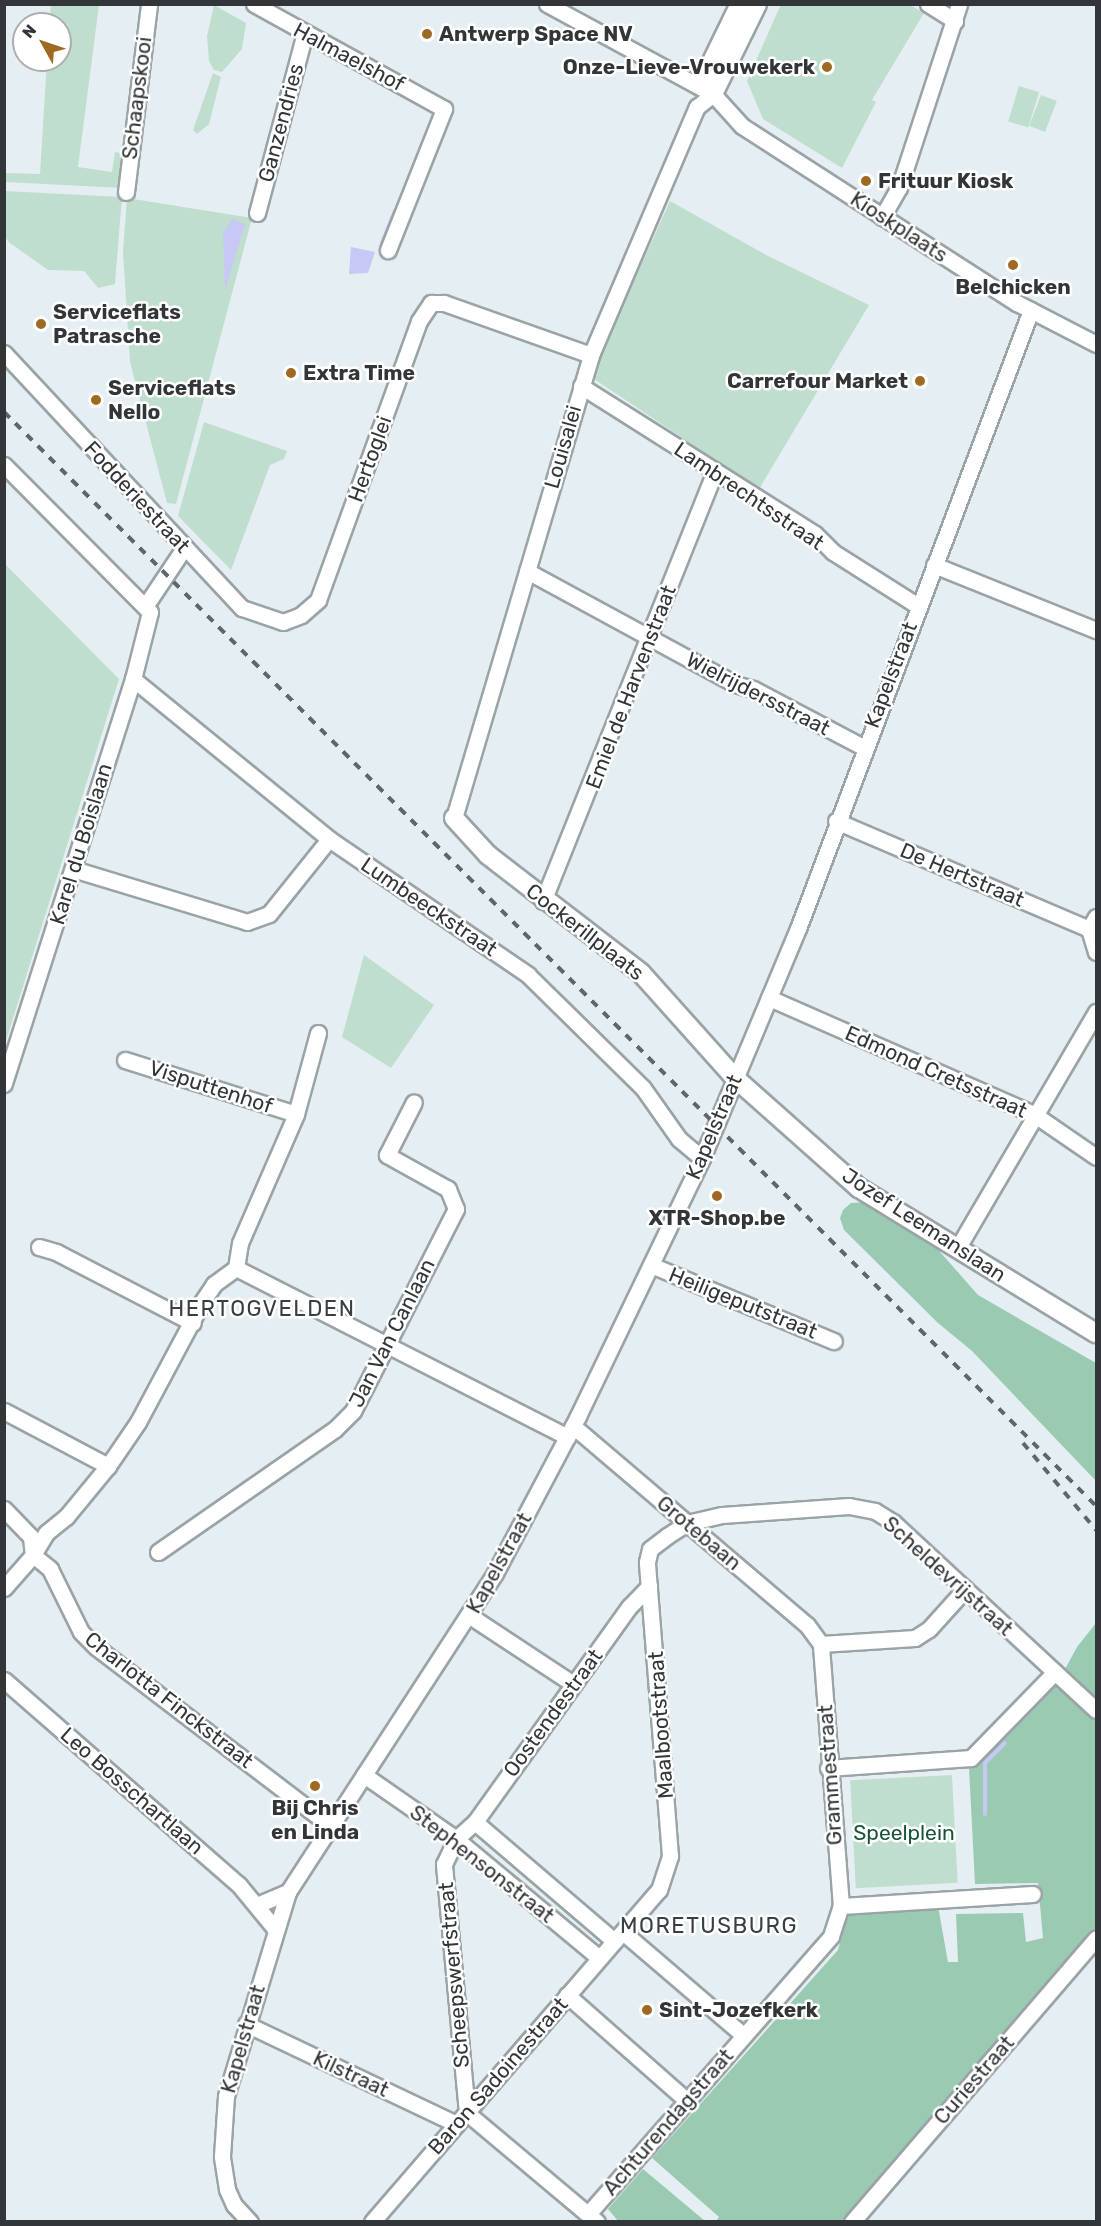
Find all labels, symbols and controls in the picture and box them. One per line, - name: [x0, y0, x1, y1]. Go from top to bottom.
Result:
- north arrow: [12, 12, 72, 72]
- street label: Halmaelshof: [289, 17, 409, 97]
- text: N: [18, 21, 40, 42]
- place label: Antwerp Space NV: [439, 21, 633, 47]
- marker: Antwerp Space NV: [420, 27, 434, 41]
- street label: Schaapskooi: [117, 35, 157, 161]
- place label: Onze-Lieve-Vrouwekerk: [563, 54, 815, 80]
- marker: Onze-Lieve-Vrouwekerk: [820, 60, 834, 74]
- street label: Ganzendries: [253, 61, 309, 185]
- place label: Frituur Kiosk: [878, 168, 1014, 194]
- marker: Frituur Kiosk: [859, 174, 873, 188]
- street label: Kioskplaats: [846, 186, 952, 268]
- marker: Belchicken: [1006, 258, 1020, 272]
- place label: Belchicken: [955, 274, 1071, 300]
- place label: Serviceflats Patrasche: [53, 299, 181, 349]
- marker: Serviceflats Patrasche: [34, 317, 48, 331]
- place label: Extra Time: [303, 360, 416, 386]
- marker: Extra Time: [284, 366, 298, 380]
- place label: Carrefour Market: [727, 368, 908, 394]
- marker: Carrefour Market: [913, 374, 927, 388]
- place label: Serviceflats Nello: [108, 375, 236, 425]
- marker: Serviceflats Nello: [89, 393, 103, 407]
- street label: Louisalei: [539, 402, 587, 492]
- street label: Hertoglei: [343, 413, 397, 505]
- street label: Fodderiestraat: [79, 436, 195, 558]
- street label: Lambrechtsstraat: [669, 437, 829, 555]
- street label: Emiel de Harvenstraat: [580, 582, 682, 792]
- street label: Kapelstraat: [859, 618, 923, 732]
- street label: Wielrijdersstraat: [682, 647, 834, 741]
- street label: Karel du Boislaan: [45, 760, 117, 928]
- street label: De Hertstraat: [896, 838, 1028, 912]
- street label: Lumbeeckstraat: [356, 852, 502, 962]
- street label: Cockerillplaats: [521, 878, 649, 986]
- street label: Edmond Cretsstraat: [841, 1021, 1031, 1123]
- street label: Visputtenhof: [146, 1055, 276, 1119]
- street label: Kapelstraat: [681, 1071, 747, 1183]
- street label: Jozef Leemanslaan: [837, 1163, 1011, 1287]
- marker: XTR-Shop.be: [710, 1189, 724, 1203]
- place label: XTR-Shop.be: [648, 1205, 786, 1231]
- street label: Jan Van Canlaan: [344, 1254, 440, 1412]
- street label: Heiligeputstraat: [665, 1262, 821, 1344]
- district label: HERTOGVELDEN: [169, 1296, 355, 1322]
- street label: Grotebaan: [652, 1490, 746, 1576]
- street label: Kapelstraat: [461, 1508, 537, 1618]
- street label: Scheldevrijstraat: [878, 1511, 1018, 1641]
- street label: Charlotta Finckstraat: [80, 1626, 258, 1774]
- street label: Oostendestraat: [498, 1644, 608, 1782]
- street label: Maalbootstraat: [643, 1650, 679, 1800]
- street label: Grammestraat: [813, 1704, 847, 1846]
- street label: Leo Bosschartlaan: [55, 1722, 209, 1860]
- marker: Bij Chris en Linda: [308, 1779, 322, 1793]
- place label: Bij Chris en Linda: [271, 1795, 359, 1845]
- street label: Stephensonstraat: [405, 1800, 559, 1928]
- park label: Speelplein: [853, 1820, 955, 1846]
- street label: Scheepswerfstraat: [433, 1881, 475, 2069]
- district label: MORETUSBURG: [620, 1913, 798, 1939]
- street label: Kapelstraat: [216, 1982, 270, 2096]
- street label: Baron Sadoinestraat: [423, 1992, 573, 2160]
- place label: Sint-Jozefkerk: [659, 1997, 818, 2023]
- marker: Sint-Jozefkerk: [640, 2003, 654, 2017]
- street label: Curiestraat: [929, 2030, 1019, 2130]
- street label: Achturendagstraat: [598, 2044, 738, 2200]
- street label: Kilstraat: [309, 2046, 393, 2102]

